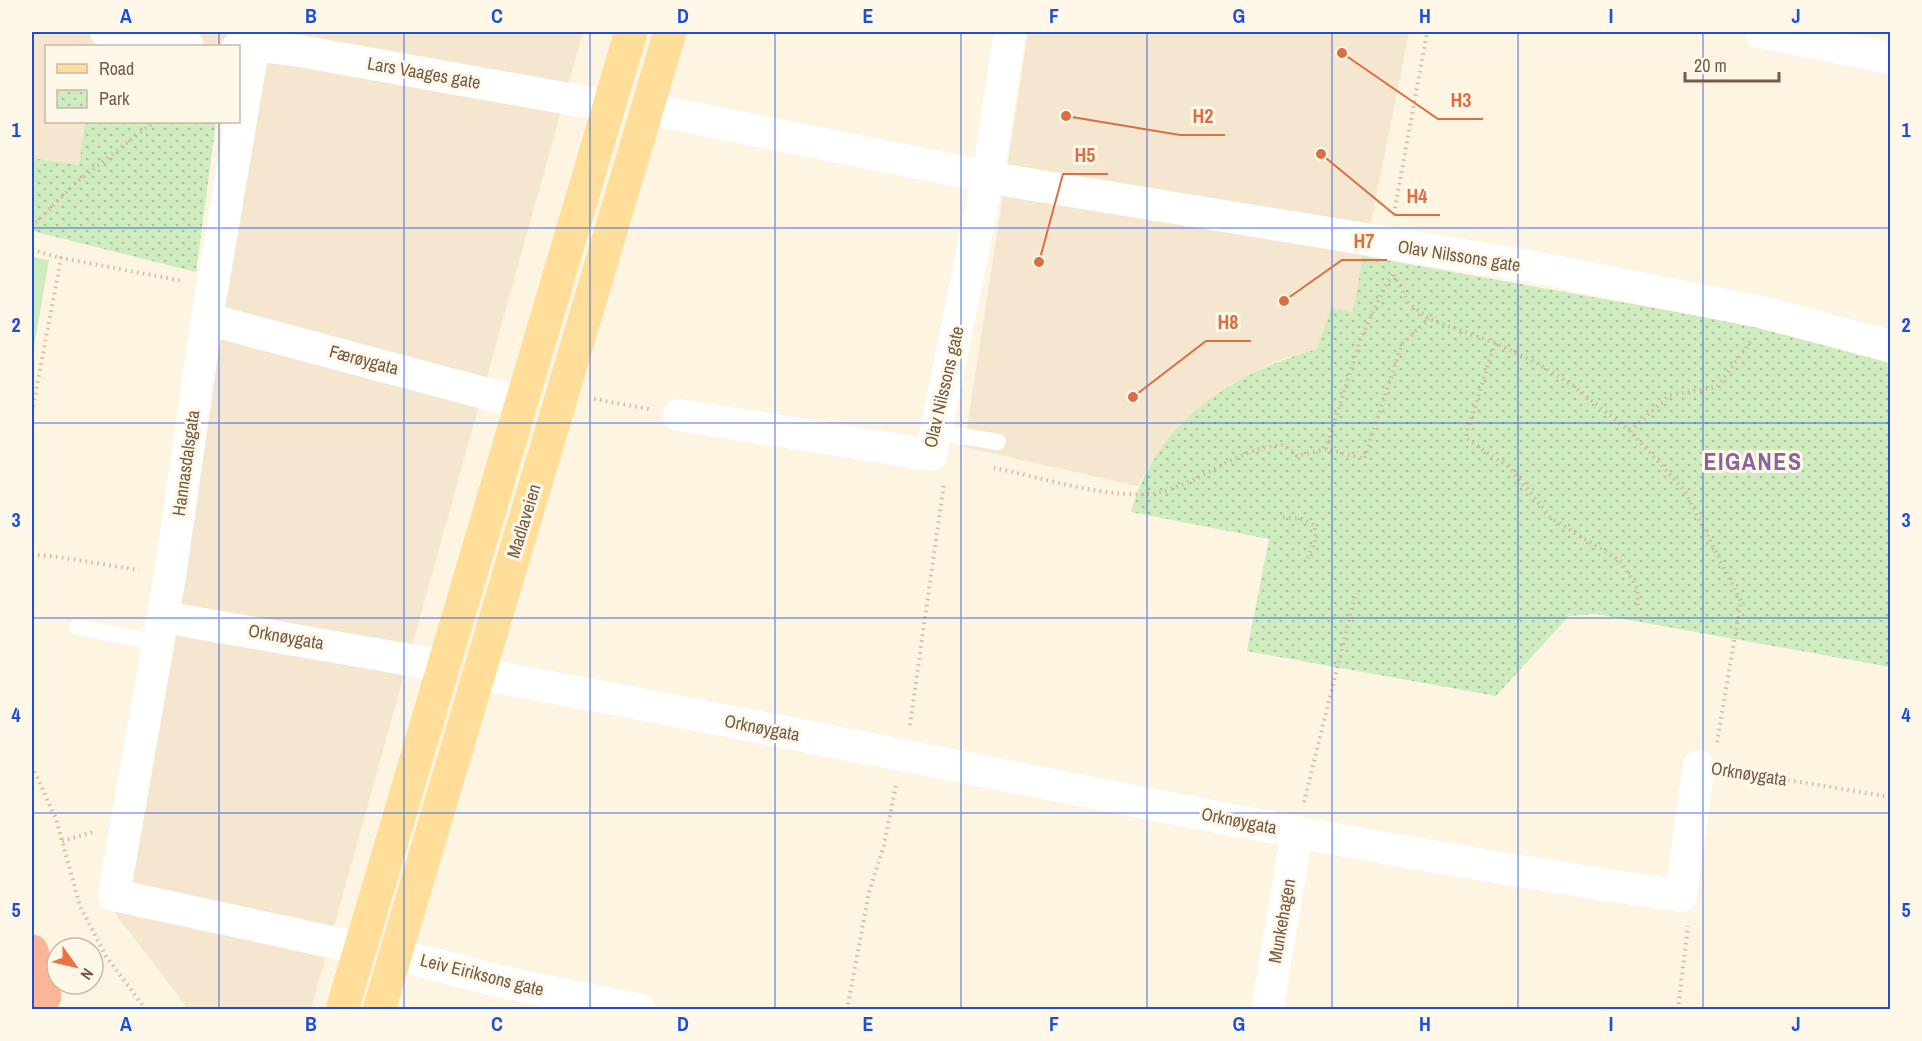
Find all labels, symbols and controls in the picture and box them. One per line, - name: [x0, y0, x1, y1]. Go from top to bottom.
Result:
- text: A: [120, 2, 132, 29]
- text: B: [305, 2, 317, 29]
- text: C: [491, 2, 503, 29]
- text: D: [677, 2, 689, 29]
- text: E: [863, 2, 874, 29]
- text: F: [1049, 2, 1059, 29]
- text: G: [1233, 2, 1245, 29]
- text: H: [1419, 2, 1431, 29]
- text: I: [1609, 2, 1613, 29]
- text: J: [1791, 2, 1801, 29]
- legend: [45, 45, 240, 123]
- scale bar: [1685, 45, 1780, 83]
- street label: Lars Vaages gate: [365, 50, 483, 95]
- text: 20 m: [1694, 53, 1727, 78]
- text: Road: [99, 56, 134, 81]
- callout: H3: [1438, 81, 1483, 119]
- text: Park: [99, 86, 130, 111]
- text: H3: [1451, 86, 1471, 113]
- callout: H2: [1180, 97, 1225, 135]
- text: H2: [1193, 102, 1213, 129]
- text: 1: [11, 116, 21, 143]
- text: 1: [1901, 116, 1911, 143]
- callout: H5: [1063, 136, 1108, 174]
- text: H5: [1075, 141, 1095, 168]
- callout: H4: [1395, 177, 1440, 215]
- text: H4: [1407, 182, 1427, 209]
- callout: H7: [1342, 222, 1387, 260]
- text: H7: [1354, 227, 1374, 254]
- street label: Olav Nilssons gate: [1396, 233, 1522, 278]
- callout: H8: [1206, 303, 1251, 341]
- text: H8: [1218, 308, 1238, 335]
- text: 2: [11, 311, 21, 338]
- text: 2: [1901, 311, 1911, 338]
- street label: Olav Nilssons gate: [917, 324, 970, 450]
- street label: Færøygata: [327, 338, 401, 381]
- street label: Hannasdalsgata: [166, 408, 205, 517]
- district label: EIGANES: [1703, 445, 1803, 477]
- street label: Madlaveien: [500, 481, 547, 561]
- text: 3: [11, 506, 21, 533]
- text: 3: [1901, 506, 1911, 533]
- street label: Orknøygata: [246, 618, 326, 655]
- text: 4: [11, 701, 21, 728]
- text: 4: [1901, 701, 1911, 728]
- street label: Orknøygata: [722, 708, 802, 747]
- street label: Orknøygata: [1709, 755, 1789, 792]
- street label: Orknøygata: [1199, 801, 1279, 840]
- street label: Munkehagen: [1262, 877, 1301, 965]
- text: 5: [11, 896, 21, 923]
- text: 5: [1901, 896, 1911, 923]
- north arrow: [45, 936, 105, 996]
- street label: Leiv Eiriksons gate: [418, 947, 546, 1002]
- text: N: [76, 964, 99, 984]
- text: A: [120, 1010, 132, 1037]
- text: B: [305, 1010, 317, 1037]
- text: C: [491, 1010, 503, 1037]
- text: D: [677, 1010, 689, 1037]
- text: E: [863, 1010, 874, 1037]
- text: F: [1049, 1010, 1059, 1037]
- text: G: [1233, 1010, 1245, 1037]
- text: H: [1419, 1010, 1431, 1037]
- text: I: [1609, 1010, 1613, 1037]
- text: J: [1791, 1010, 1801, 1037]

